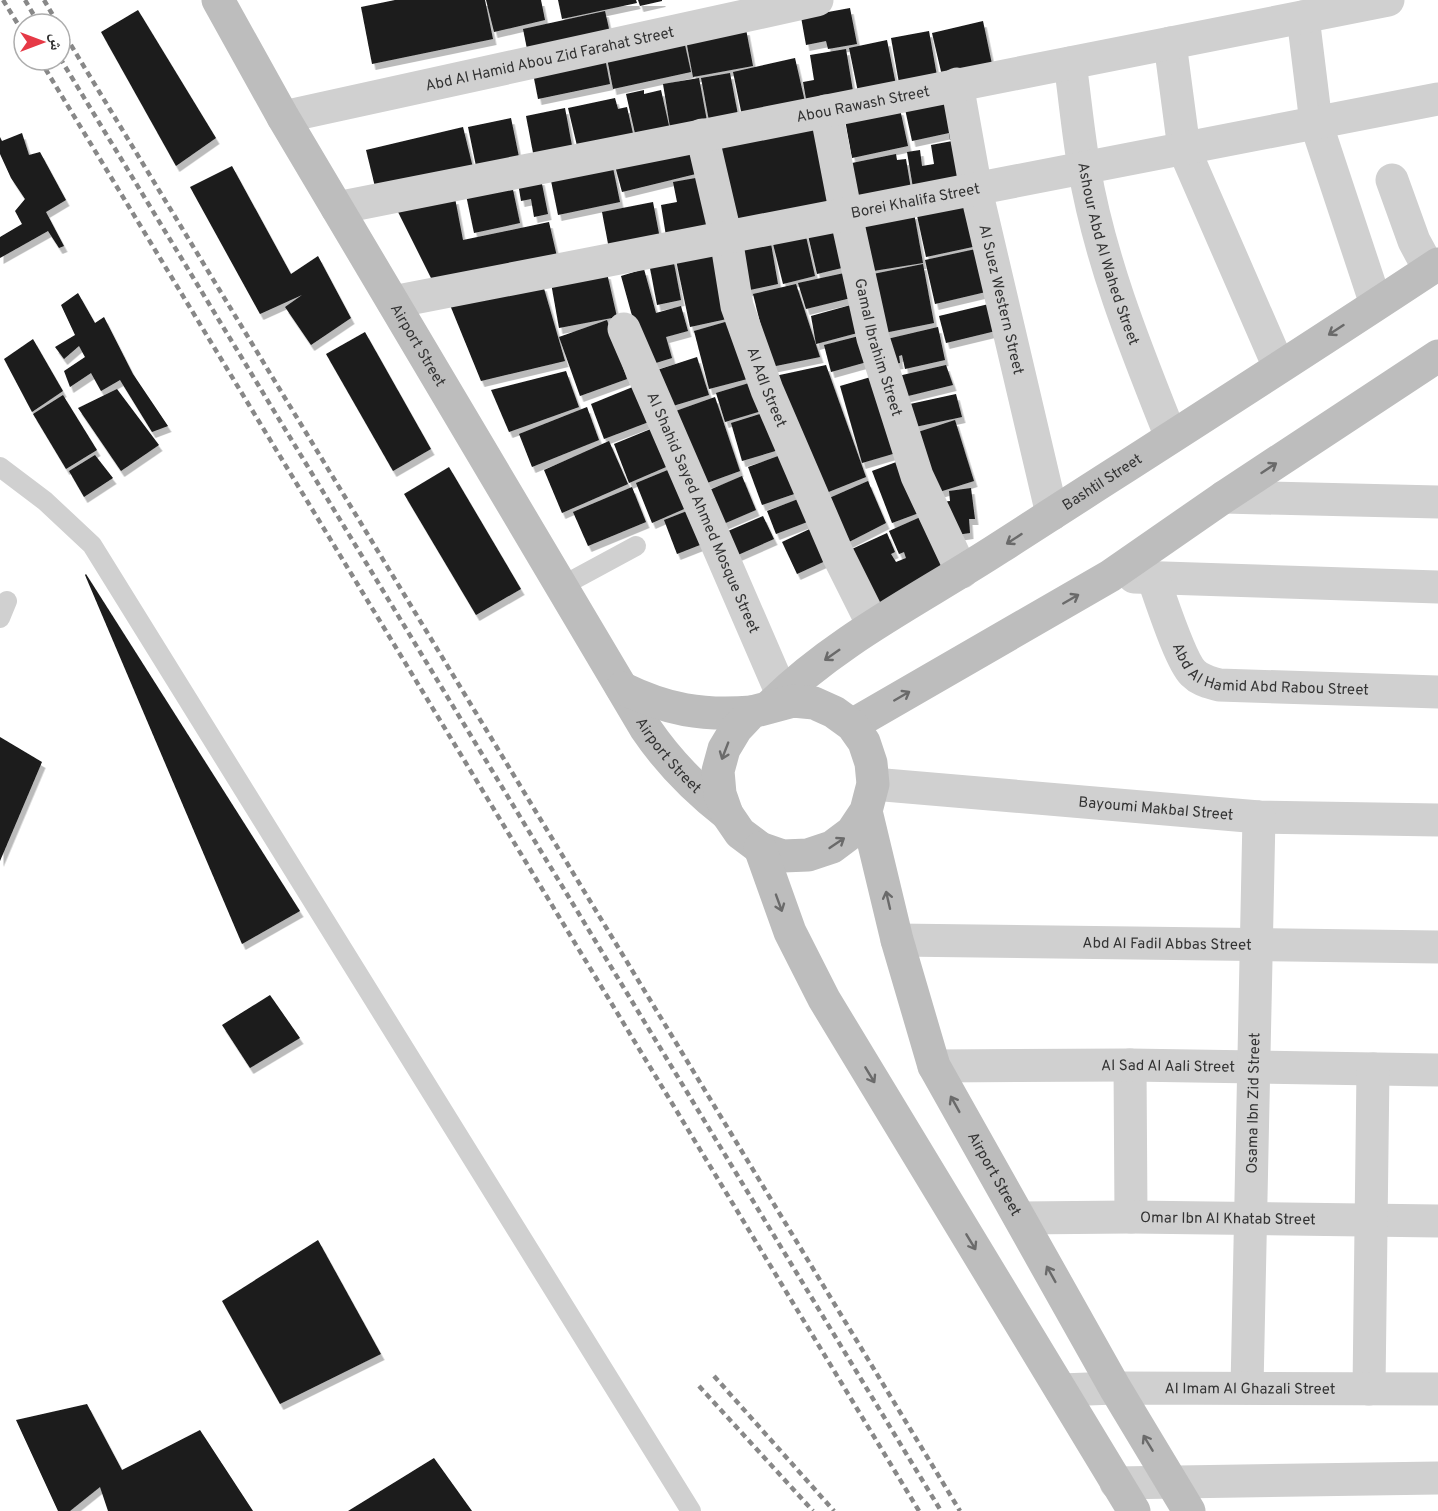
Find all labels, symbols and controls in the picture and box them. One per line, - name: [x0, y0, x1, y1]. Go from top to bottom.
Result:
- north arrow: [12, 12, 72, 72]
- street label: Abd Al Hamid Abou Zid Farahat Street: [424, 24, 676, 97]
- text: ش: [45, 34, 65, 51]
- street label: Abou Rawash Street: [795, 83, 931, 128]
- street label: Ashour Abd Al Wahed Street: [1072, 161, 1142, 348]
- street label: Borei Khalifa Street: [849, 180, 982, 224]
- street label: Al Suez Western Street: [973, 223, 1027, 377]
- street label: Gamal Ibrahim Street: [849, 277, 905, 419]
- street label: Airport Street: [385, 301, 449, 391]
- one-way arrow: [1328, 324, 1345, 336]
- street label: Al Adl Street: [742, 345, 790, 430]
- street label: Al Shahid Sayed Ahmed Mosque Street: [642, 390, 763, 637]
- street label: Bashtil Street: [1059, 451, 1146, 516]
- one-way arrow: [1260, 462, 1277, 474]
- one-way arrow: [1006, 533, 1023, 545]
- one-way arrow: [1062, 593, 1079, 605]
- street label: Abd Al Hamid Abd Rabou Street: [1167, 640, 1369, 701]
- one-way arrow: [824, 649, 840, 661]
- one-way arrow: [893, 690, 910, 702]
- street label: Airport Street: [630, 715, 704, 798]
- one-way arrow: [719, 741, 730, 760]
- street label: Bayoumi Makbal Street: [1078, 794, 1234, 826]
- one-way arrow: [829, 837, 845, 849]
- one-way arrow: [881, 891, 893, 910]
- one-way arrow: [775, 893, 786, 912]
- street label: Abd Al Fadil Abbas Street: [1082, 934, 1252, 956]
- street label: Osama Ibn Zid Street: [1244, 1032, 1265, 1174]
- street label: Al Sad Al Aali Street: [1101, 1057, 1235, 1078]
- one-way arrow: [864, 1066, 876, 1083]
- one-way arrow: [949, 1096, 961, 1113]
- street label: Airport Street: [962, 1129, 1024, 1220]
- street label: Omar Ibn Al Khatab Street: [1140, 1209, 1316, 1230]
- one-way arrow: [965, 1233, 977, 1250]
- one-way arrow: [1045, 1266, 1057, 1283]
- street label: Al Imam Al Ghazali Street: [1164, 1380, 1335, 1400]
- one-way arrow: [1142, 1435, 1154, 1452]

